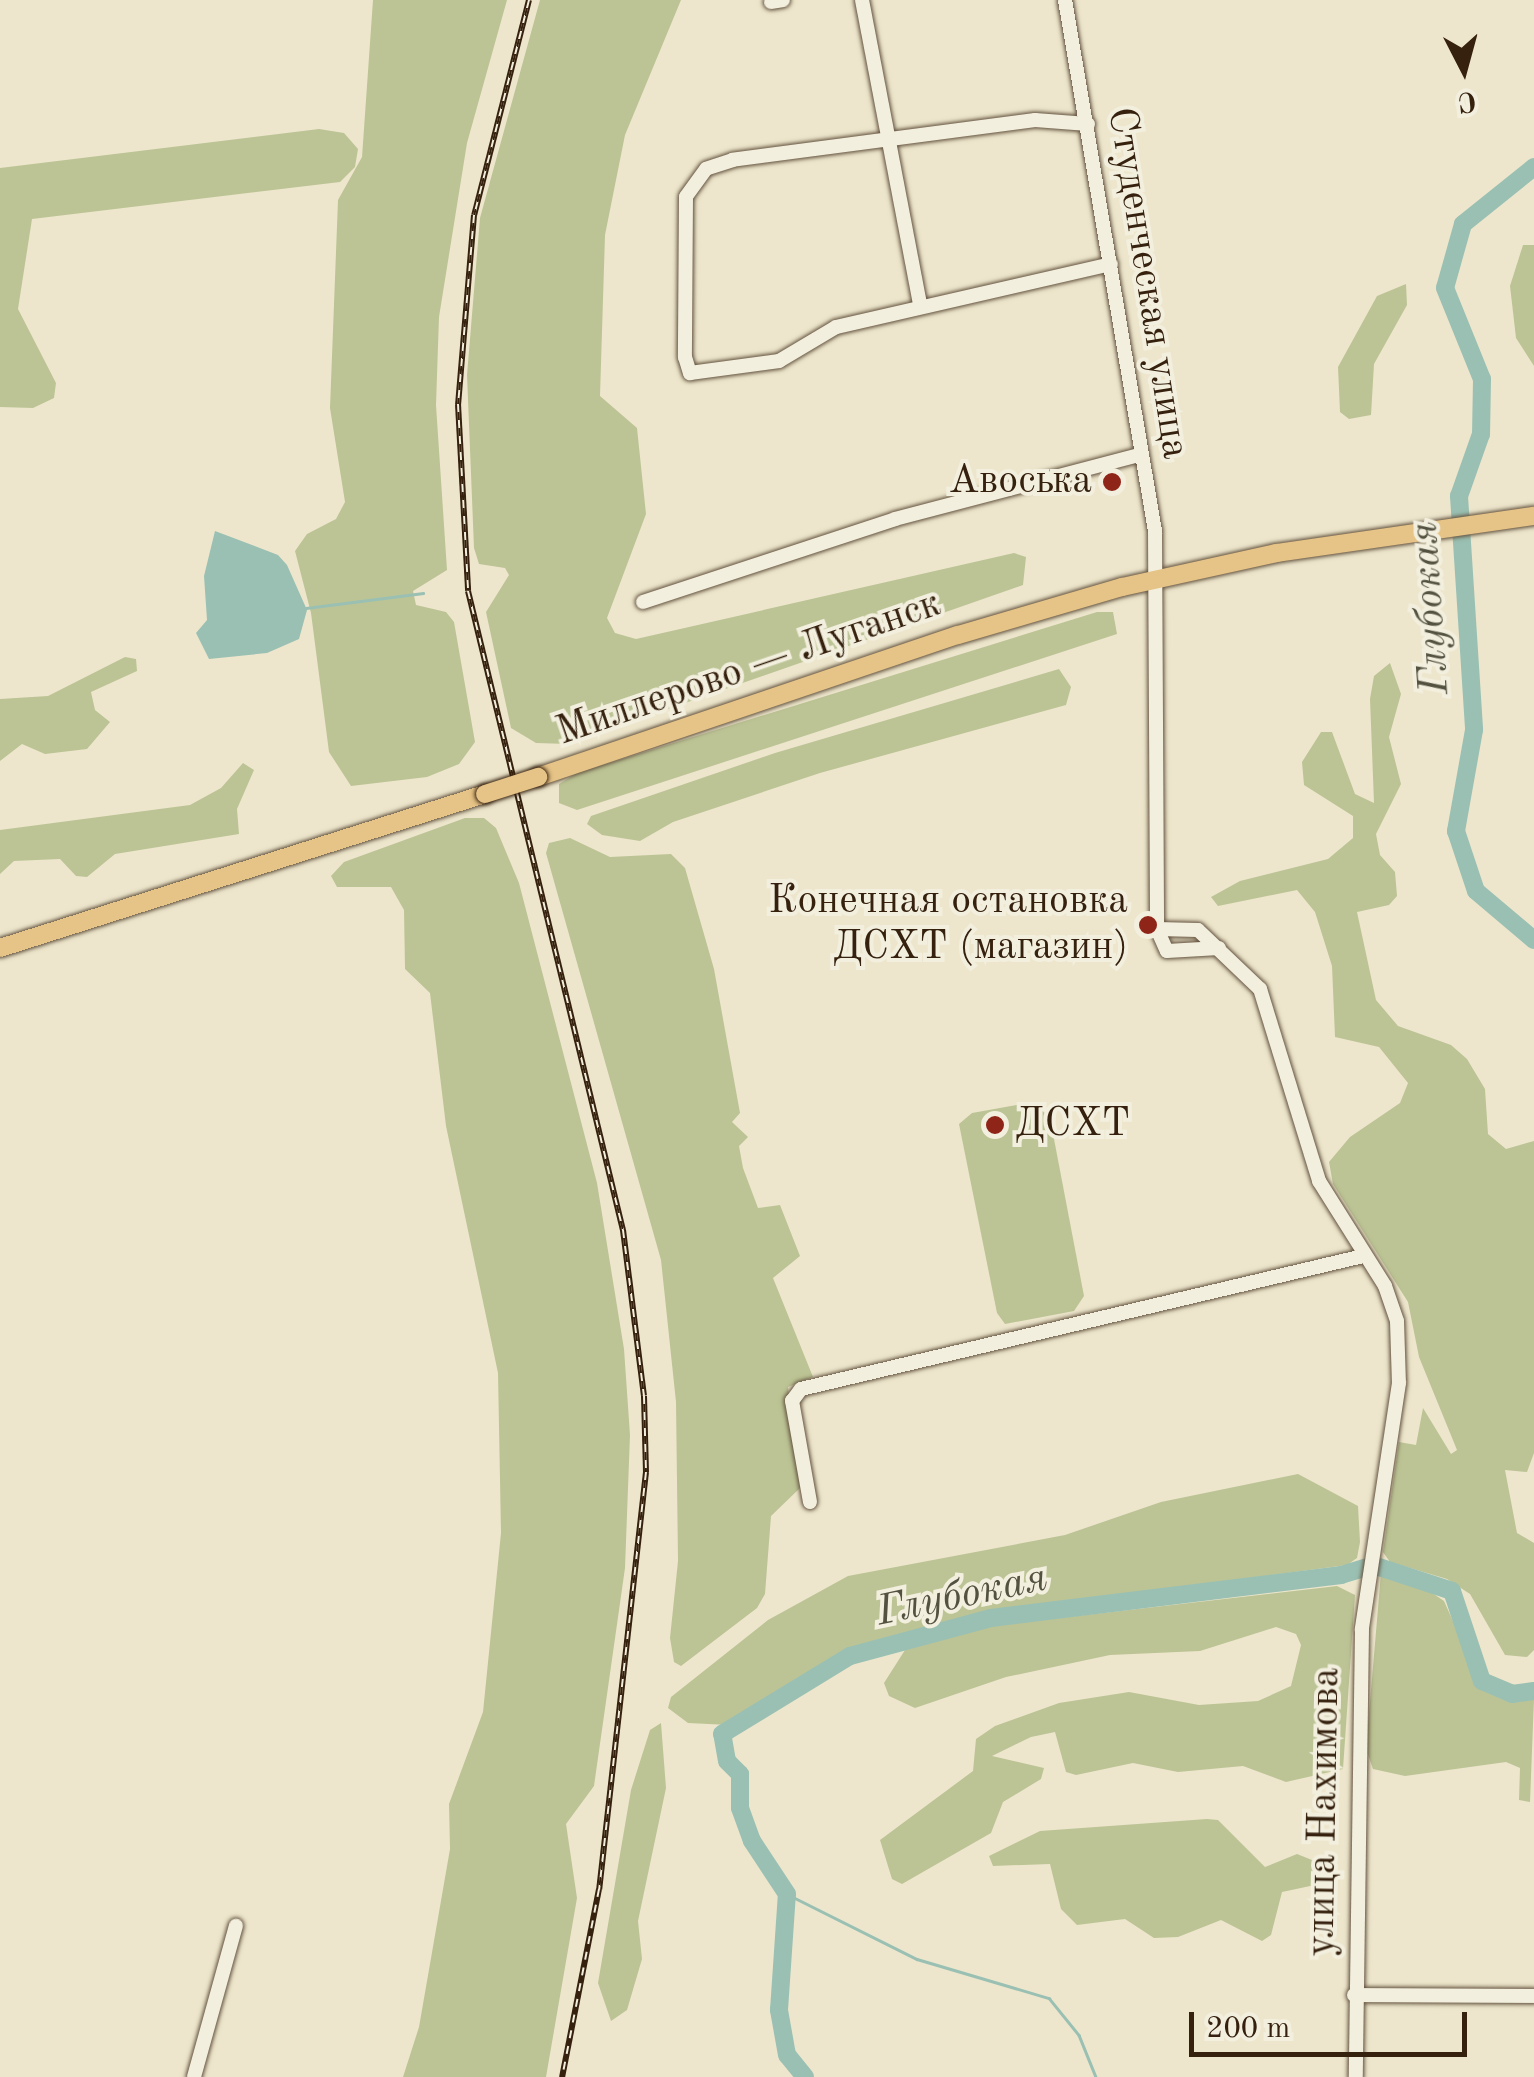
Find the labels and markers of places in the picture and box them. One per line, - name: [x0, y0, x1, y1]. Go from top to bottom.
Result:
- place label: Авоська: [949, 458, 1092, 506]
- marker: Авоська: [1101, 471, 1123, 493]
- place label: Конечная остановка ДСХТ (магазин): [768, 878, 1128, 972]
- marker: Конечная остановка ДСХТ (магазин): [1137, 914, 1159, 936]
- place label: ДСХТ: [1015, 1101, 1130, 1149]
- marker: ДСХТ: [984, 1114, 1006, 1136]

